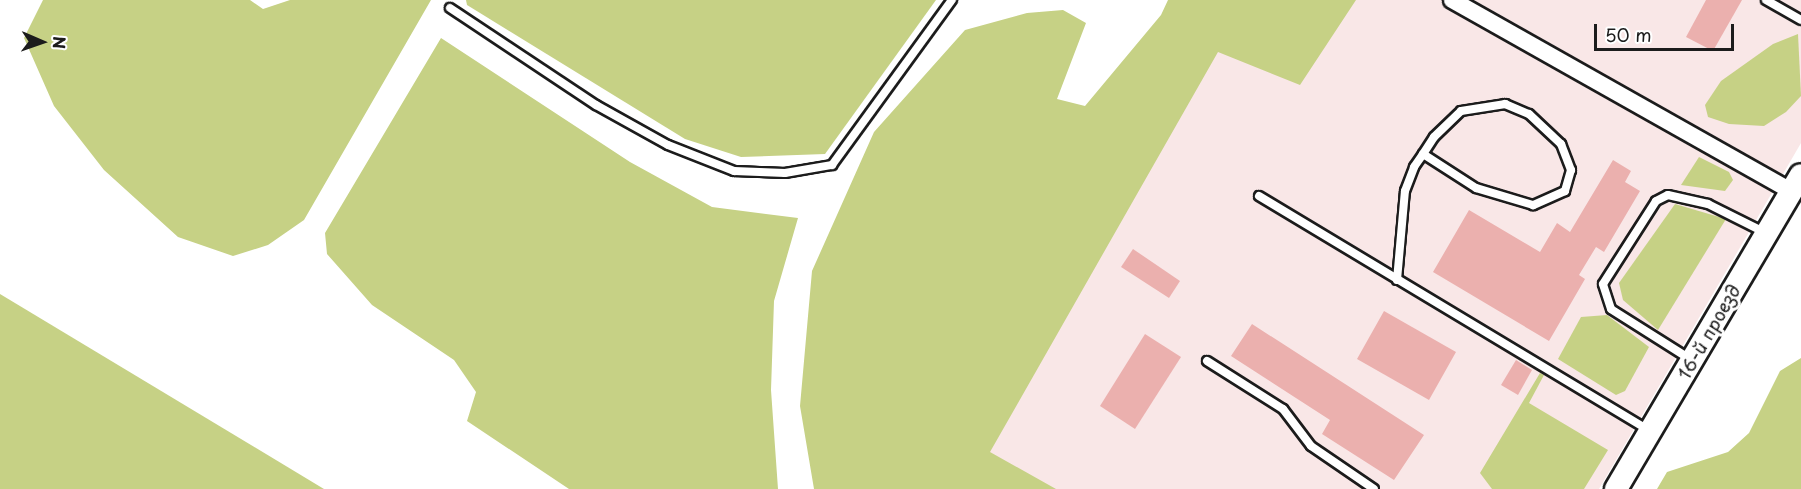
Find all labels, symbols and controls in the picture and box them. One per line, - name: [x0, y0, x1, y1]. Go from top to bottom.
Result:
- north arrow: [12, 12, 72, 72]
- scale bar: [1597, 12, 1736, 50]
- text: 50 m: [1605, 21, 1652, 48]
- text: N: [48, 36, 72, 49]
- street label: 16-й проезд: [1673, 281, 1745, 383]

